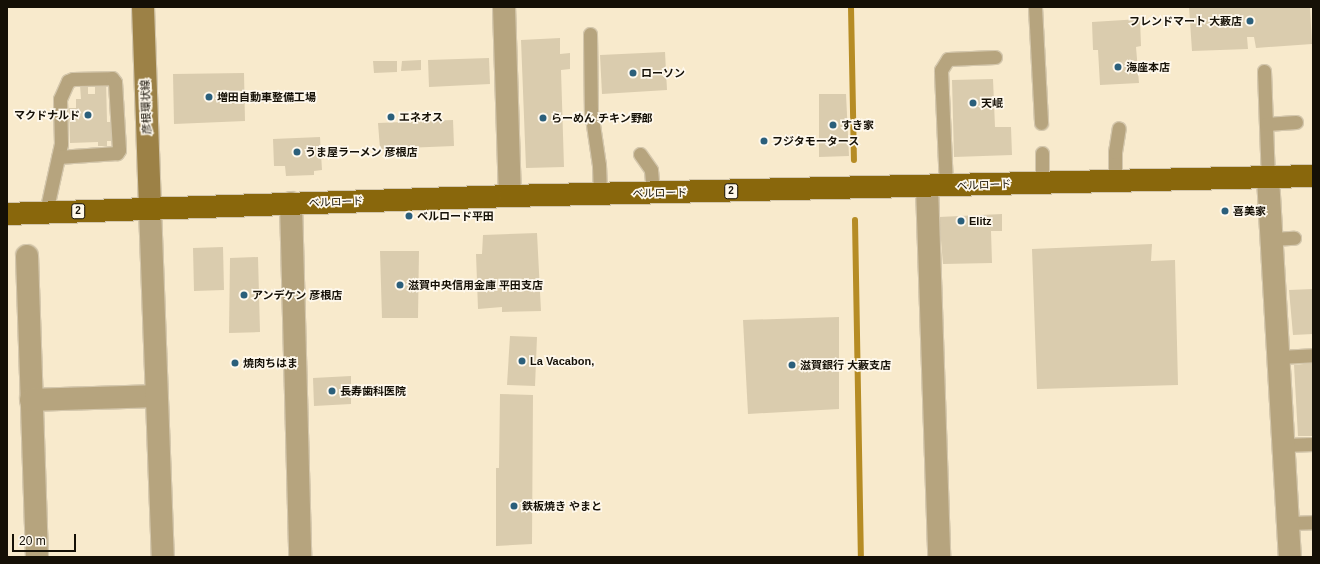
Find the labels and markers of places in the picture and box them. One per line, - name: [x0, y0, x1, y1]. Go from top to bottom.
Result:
- place label: フレンドマート 大藪店: [1129, 14, 1242, 28]
- marker: フレンドマート 大藪店: [1245, 16, 1255, 26]
- place label: 海座本店: [1126, 60, 1170, 74]
- marker: 海座本店: [1113, 62, 1123, 72]
- place label: ローソン: [641, 66, 685, 80]
- marker: ローソン: [628, 68, 638, 78]
- place label: 増田自動車整備工場: [217, 90, 316, 104]
- marker: 増田自動車整備工場: [204, 92, 214, 102]
- place label: 天岷: [981, 96, 1003, 110]
- marker: 天岷: [968, 98, 978, 108]
- place label: マクドナルド: [14, 108, 80, 122]
- marker: マクドナルド: [83, 110, 93, 120]
- place label: エネオス: [399, 110, 443, 124]
- place label: らーめん チキン野郎: [551, 111, 653, 125]
- marker: エネオス: [386, 112, 396, 122]
- marker: らーめん チキン野郎: [538, 113, 548, 123]
- place label: すき家: [841, 118, 874, 132]
- marker: すき家: [828, 120, 838, 130]
- place label: フジタモータース: [772, 134, 860, 148]
- marker: フジタモータース: [759, 136, 769, 146]
- place label: うま屋ラーメン 彦根店: [305, 145, 418, 159]
- marker: うま屋ラーメン 彦根店: [292, 147, 302, 157]
- place label: 喜美家: [1233, 204, 1266, 218]
- marker: 喜美家: [1220, 206, 1230, 216]
- place label: ベルロード平田: [417, 209, 494, 223]
- marker: ベルロード平田: [404, 211, 414, 221]
- place label: Elitz: [969, 214, 992, 228]
- marker: Elitz: [956, 216, 966, 226]
- place label: 滋賀中央信用金庫 平田支店: [408, 278, 543, 292]
- marker: 滋賀中央信用金庫 平田支店: [395, 280, 405, 290]
- place label: アンデケン 彦根店: [252, 288, 343, 302]
- marker: アンデケン 彦根店: [239, 290, 249, 300]
- place label: La Vacabon,: [530, 354, 594, 368]
- place label: 焼肉ちはま: [243, 356, 298, 370]
- marker: La Vacabon,: [517, 356, 527, 366]
- marker: 焼肉ちはま: [230, 358, 240, 368]
- place label: 滋賀銀行 大藪支店: [800, 358, 891, 372]
- marker: 滋賀銀行 大藪支店: [787, 360, 797, 370]
- place label: 長寿歯科医院: [340, 384, 406, 398]
- marker: 長寿歯科医院: [327, 386, 337, 396]
- place label: 鉄板焼き やまと: [522, 499, 602, 513]
- marker: 鉄板焼き やまと: [509, 501, 519, 511]

